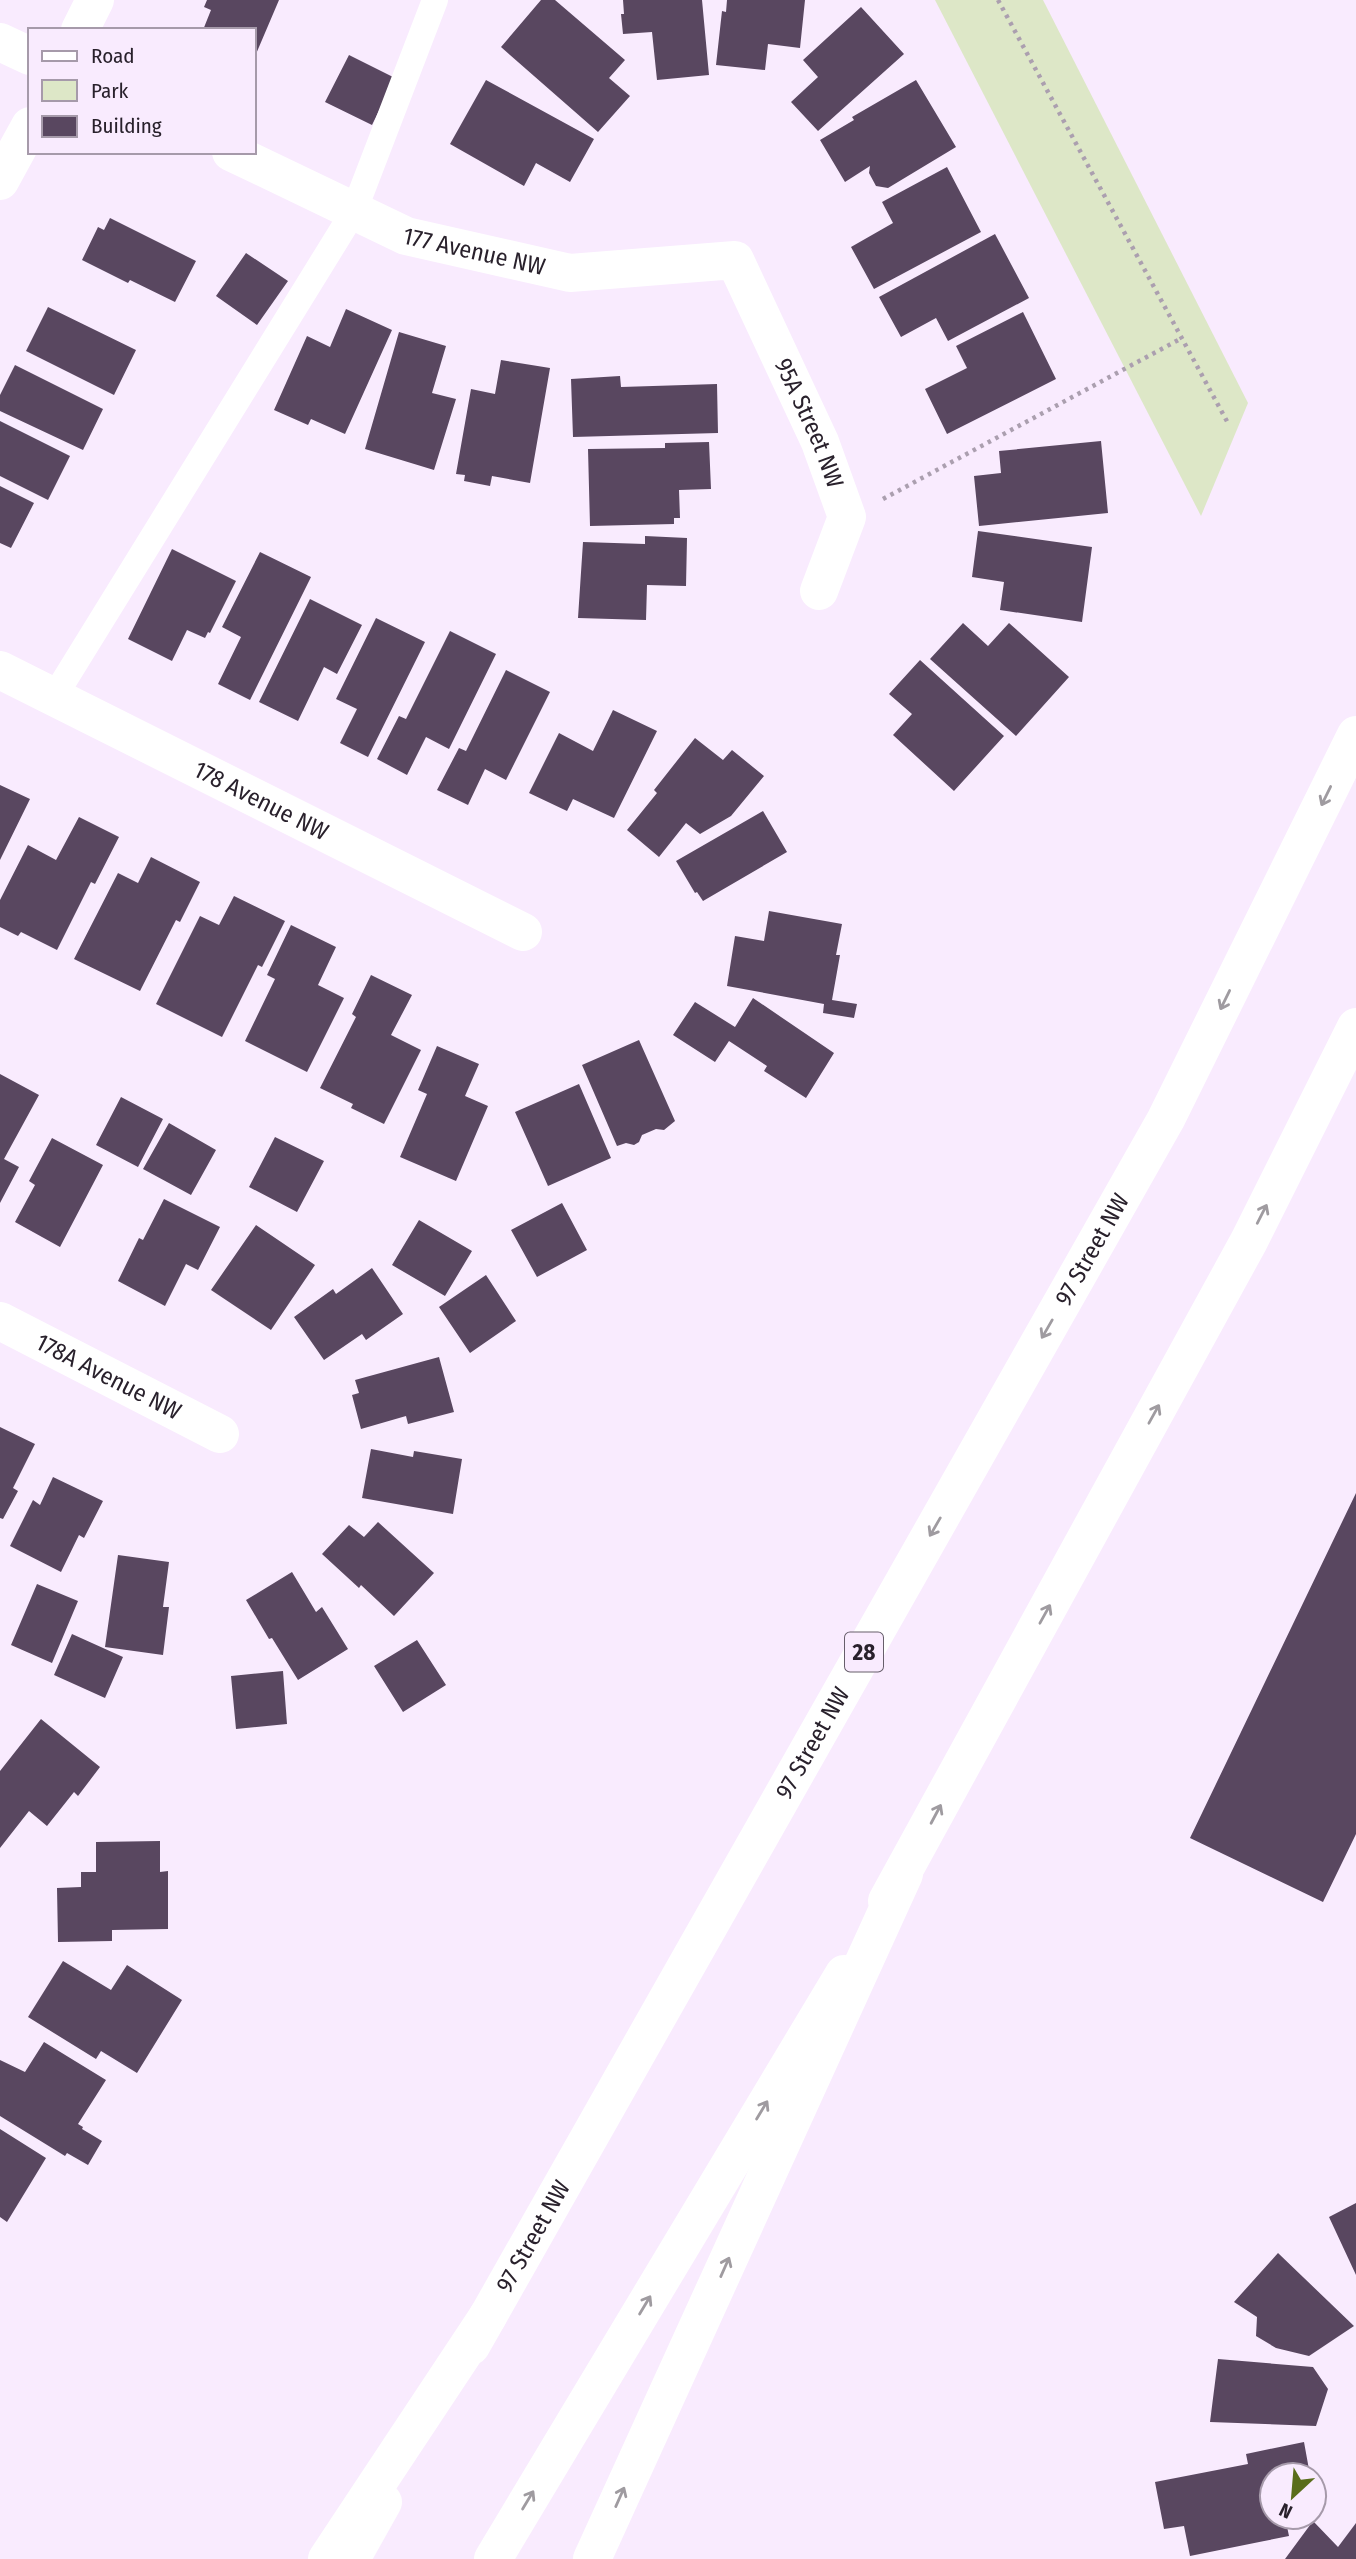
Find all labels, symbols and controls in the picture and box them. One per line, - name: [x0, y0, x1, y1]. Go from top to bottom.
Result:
- legend: [28, 28, 256, 154]
- text: Road: [91, 43, 135, 69]
- text: Park: [91, 78, 129, 104]
- text: Building: [91, 113, 162, 139]
- street label: 177 Avenue NW: [400, 222, 548, 281]
- street label: 95A Street NW: [769, 354, 849, 491]
- street label: 178 Avenue NW: [189, 755, 333, 846]
- one-way arrow: [1318, 785, 1332, 806]
- one-way arrow: [1217, 989, 1231, 1009]
- street label: 97 Street NW: [1049, 1189, 1135, 1310]
- one-way arrow: [1256, 1204, 1270, 1225]
- one-way arrow: [1040, 1318, 1053, 1339]
- street label: 178A Avenue NW: [31, 1328, 186, 1426]
- one-way arrow: [1148, 1404, 1161, 1425]
- one-way arrow: [928, 1516, 942, 1536]
- one-way arrow: [1038, 1604, 1052, 1624]
- road number: 28: [845, 1632, 883, 1672]
- street label: 97 Street NW: [770, 1682, 855, 1804]
- one-way arrow: [929, 1804, 943, 1824]
- one-way arrow: [755, 2101, 769, 2121]
- street label: 97 Street NW: [490, 2176, 576, 2297]
- one-way arrow: [719, 2257, 732, 2279]
- one-way arrow: [638, 2296, 652, 2316]
- north arrow: [1258, 2461, 1328, 2531]
- one-way arrow: [614, 2487, 627, 2508]
- one-way arrow: [521, 2491, 535, 2511]
- text: N: [1276, 2498, 1296, 2524]

